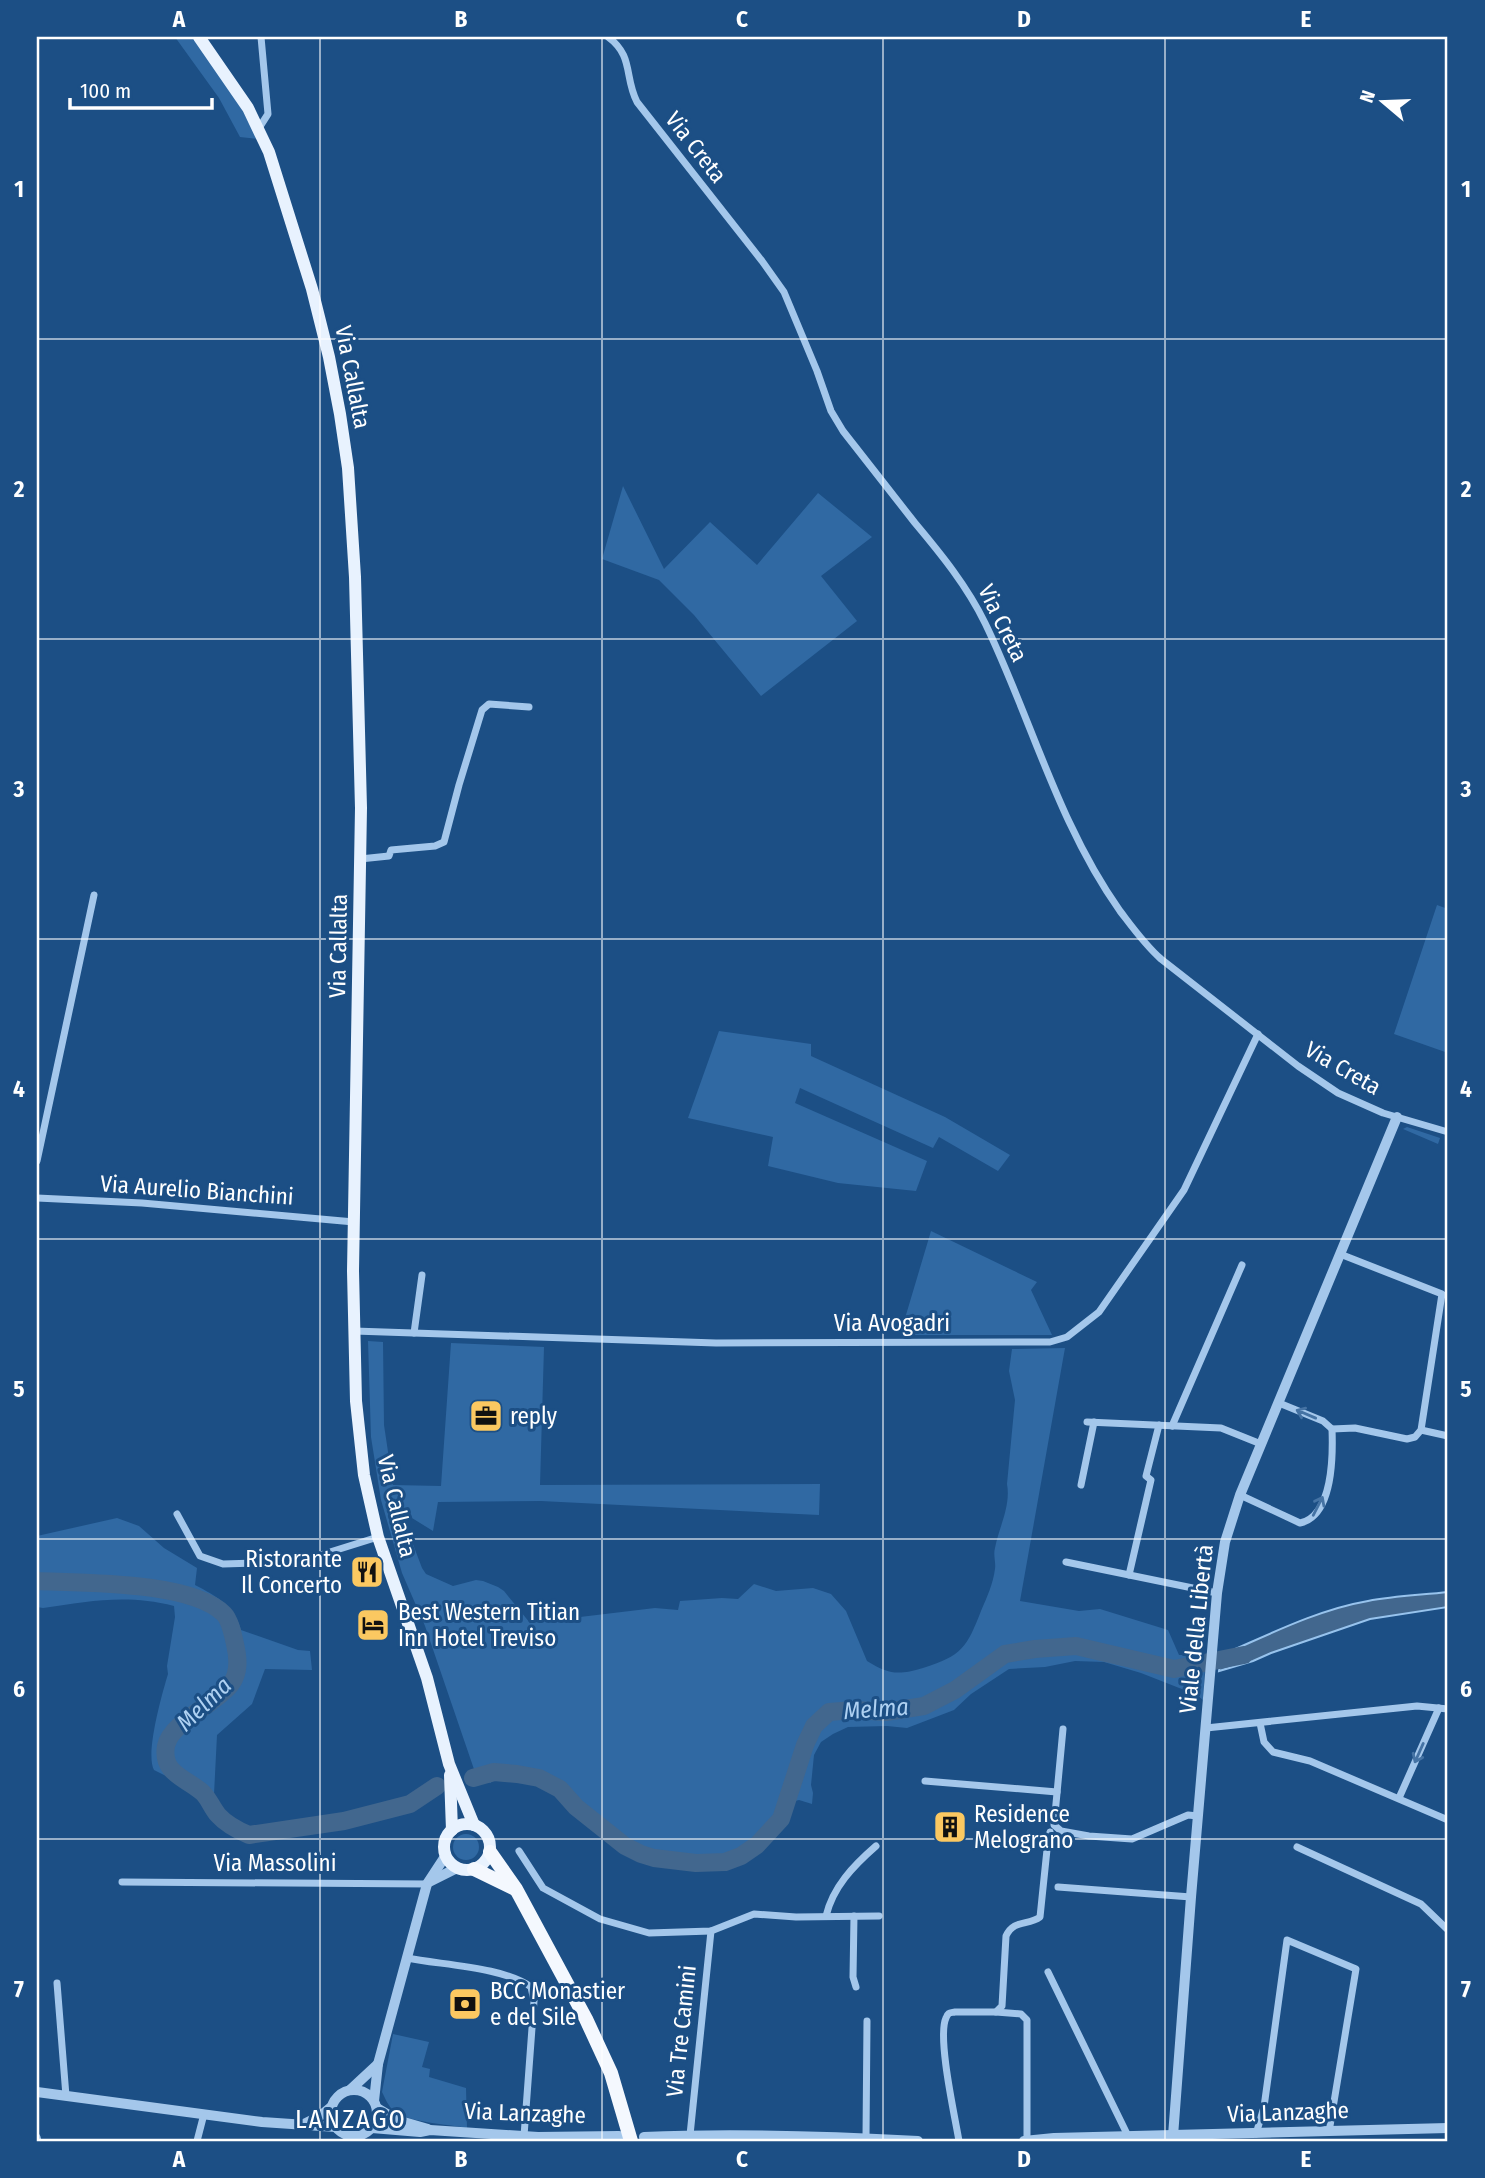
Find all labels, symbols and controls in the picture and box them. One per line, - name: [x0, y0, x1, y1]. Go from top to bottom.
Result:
- text: A: [172, 5, 186, 33]
- text: B: [455, 5, 468, 33]
- text: C: [736, 5, 748, 33]
- text: D: [1017, 5, 1031, 33]
- text: E: [1301, 5, 1312, 33]
- scale bar: [70, 66, 212, 110]
- north arrow: [1348, 66, 1418, 136]
- text: 100 m: [80, 78, 131, 104]
- text: N: [1355, 87, 1380, 106]
- street label: Via Creta: [659, 106, 733, 188]
- text: 1: [14, 175, 24, 203]
- text: 1: [1461, 175, 1471, 203]
- street label: Via Callalta: [329, 323, 377, 431]
- text: 2: [13, 475, 25, 503]
- text: 2: [1460, 475, 1472, 503]
- street label: Via Creta: [972, 580, 1034, 666]
- text: 3: [13, 775, 25, 803]
- text: 3: [1460, 775, 1472, 803]
- street label: Via Callalta: [323, 894, 353, 998]
- street label: Via Creta: [1300, 1035, 1386, 1101]
- text: 4: [13, 1075, 25, 1103]
- text: 4: [1460, 1075, 1472, 1103]
- street label: Via Aurelio Bianchini: [99, 1169, 295, 1211]
- street label: Via Avogadri: [834, 1309, 950, 1337]
- text: 5: [13, 1375, 25, 1403]
- text: 5: [1460, 1375, 1472, 1403]
- office icon: reply: [467, 1397, 505, 1435]
- place label: reply: [510, 1402, 558, 1430]
- one-way arrow: [1296, 1407, 1318, 1420]
- street label: Via Callalta: [372, 1452, 422, 1560]
- one-way arrow: [1312, 1496, 1326, 1517]
- street label: Viale della Libertà: [1173, 1543, 1219, 1715]
- place label: Ristorante Il Concerto: [241, 1545, 342, 1599]
- restaurant icon: Ristorante Il Concerto: [348, 1553, 386, 1591]
- place label: Best Western Titian Inn Hotel Treviso: [398, 1598, 580, 1652]
- hotel icon: Best Western Titian Inn Hotel Treviso: [354, 1606, 392, 1644]
- water label: Melma: [171, 1671, 237, 1737]
- text: 6: [13, 1675, 25, 1703]
- text: 6: [1460, 1675, 1472, 1703]
- water label: Melma: [842, 1693, 910, 1725]
- one-way arrow: [1412, 1742, 1425, 1763]
- place label: Residence Melograno: [974, 1800, 1073, 1854]
- building icon: Residence Melograno: [931, 1808, 969, 1846]
- street label: Via Massolini: [214, 1849, 336, 1877]
- street label: Via Tre Camini: [660, 1964, 702, 2098]
- text: 7: [14, 1975, 24, 2003]
- text: 7: [1461, 1975, 1471, 2003]
- place label: BCC Monastier e del Sile: [490, 1977, 625, 2031]
- bank icon: BCC Monastier e del Sile: [446, 1985, 484, 2023]
- street label: Via Lanzaghe: [1227, 2096, 1349, 2128]
- street label: Via Lanzaghe: [464, 2097, 586, 2129]
- district label: LANZAGO: [295, 2104, 407, 2135]
- text: A: [172, 2145, 186, 2173]
- text: B: [455, 2145, 468, 2173]
- text: C: [736, 2145, 748, 2173]
- text: D: [1017, 2145, 1031, 2173]
- text: E: [1301, 2145, 1312, 2173]

